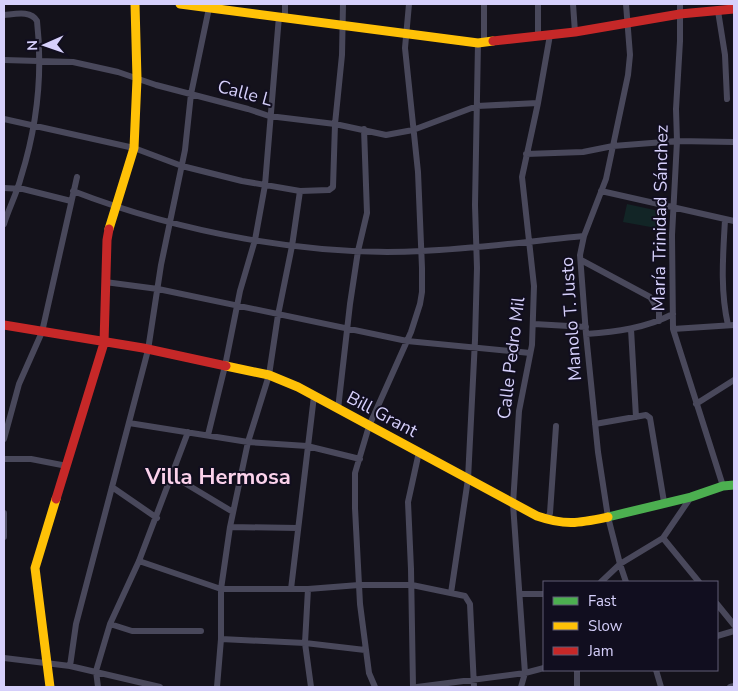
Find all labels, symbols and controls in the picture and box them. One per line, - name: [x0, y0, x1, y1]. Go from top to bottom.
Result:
- north arrow: [20, 20, 70, 70]
- text: N: [23, 40, 42, 51]
- street label: Calle L: [215, 74, 275, 112]
- street label: María Trinidad Sánchez: [646, 124, 674, 312]
- street label: Manolo T. Justo: [555, 256, 587, 382]
- street label: Calle Pedro Mil: [492, 295, 530, 421]
- street label: Bill Grant: [342, 385, 422, 443]
- district label: Villa Hermosa: [144, 462, 291, 492]
- legend: [543, 581, 718, 671]
- text: Fast: [588, 591, 617, 611]
- text: Slow: [588, 616, 623, 636]
- text: Jam: [587, 641, 614, 661]

